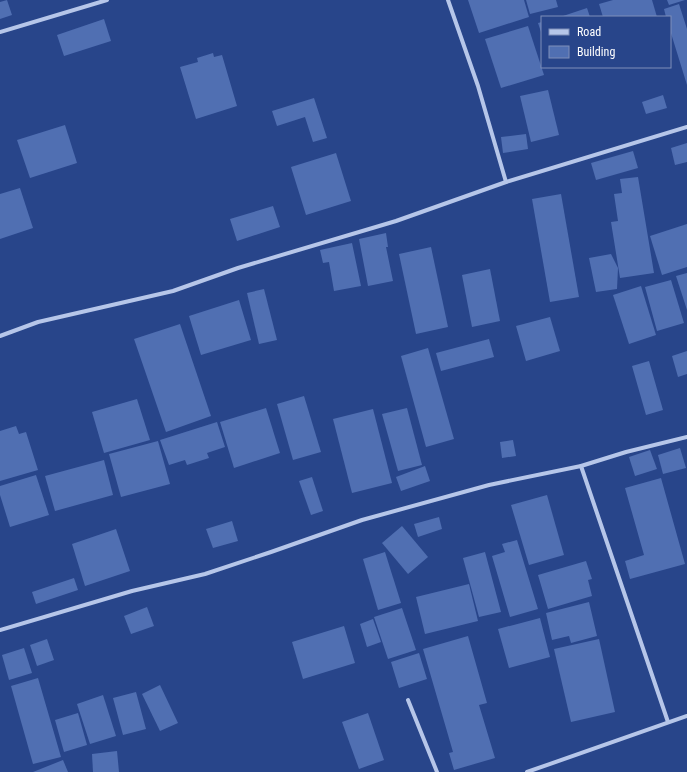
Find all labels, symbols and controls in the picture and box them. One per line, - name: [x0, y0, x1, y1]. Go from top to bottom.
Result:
- legend: [541, 16, 671, 68]
- text: Road: [577, 25, 601, 39]
- text: Building: [577, 45, 615, 59]

